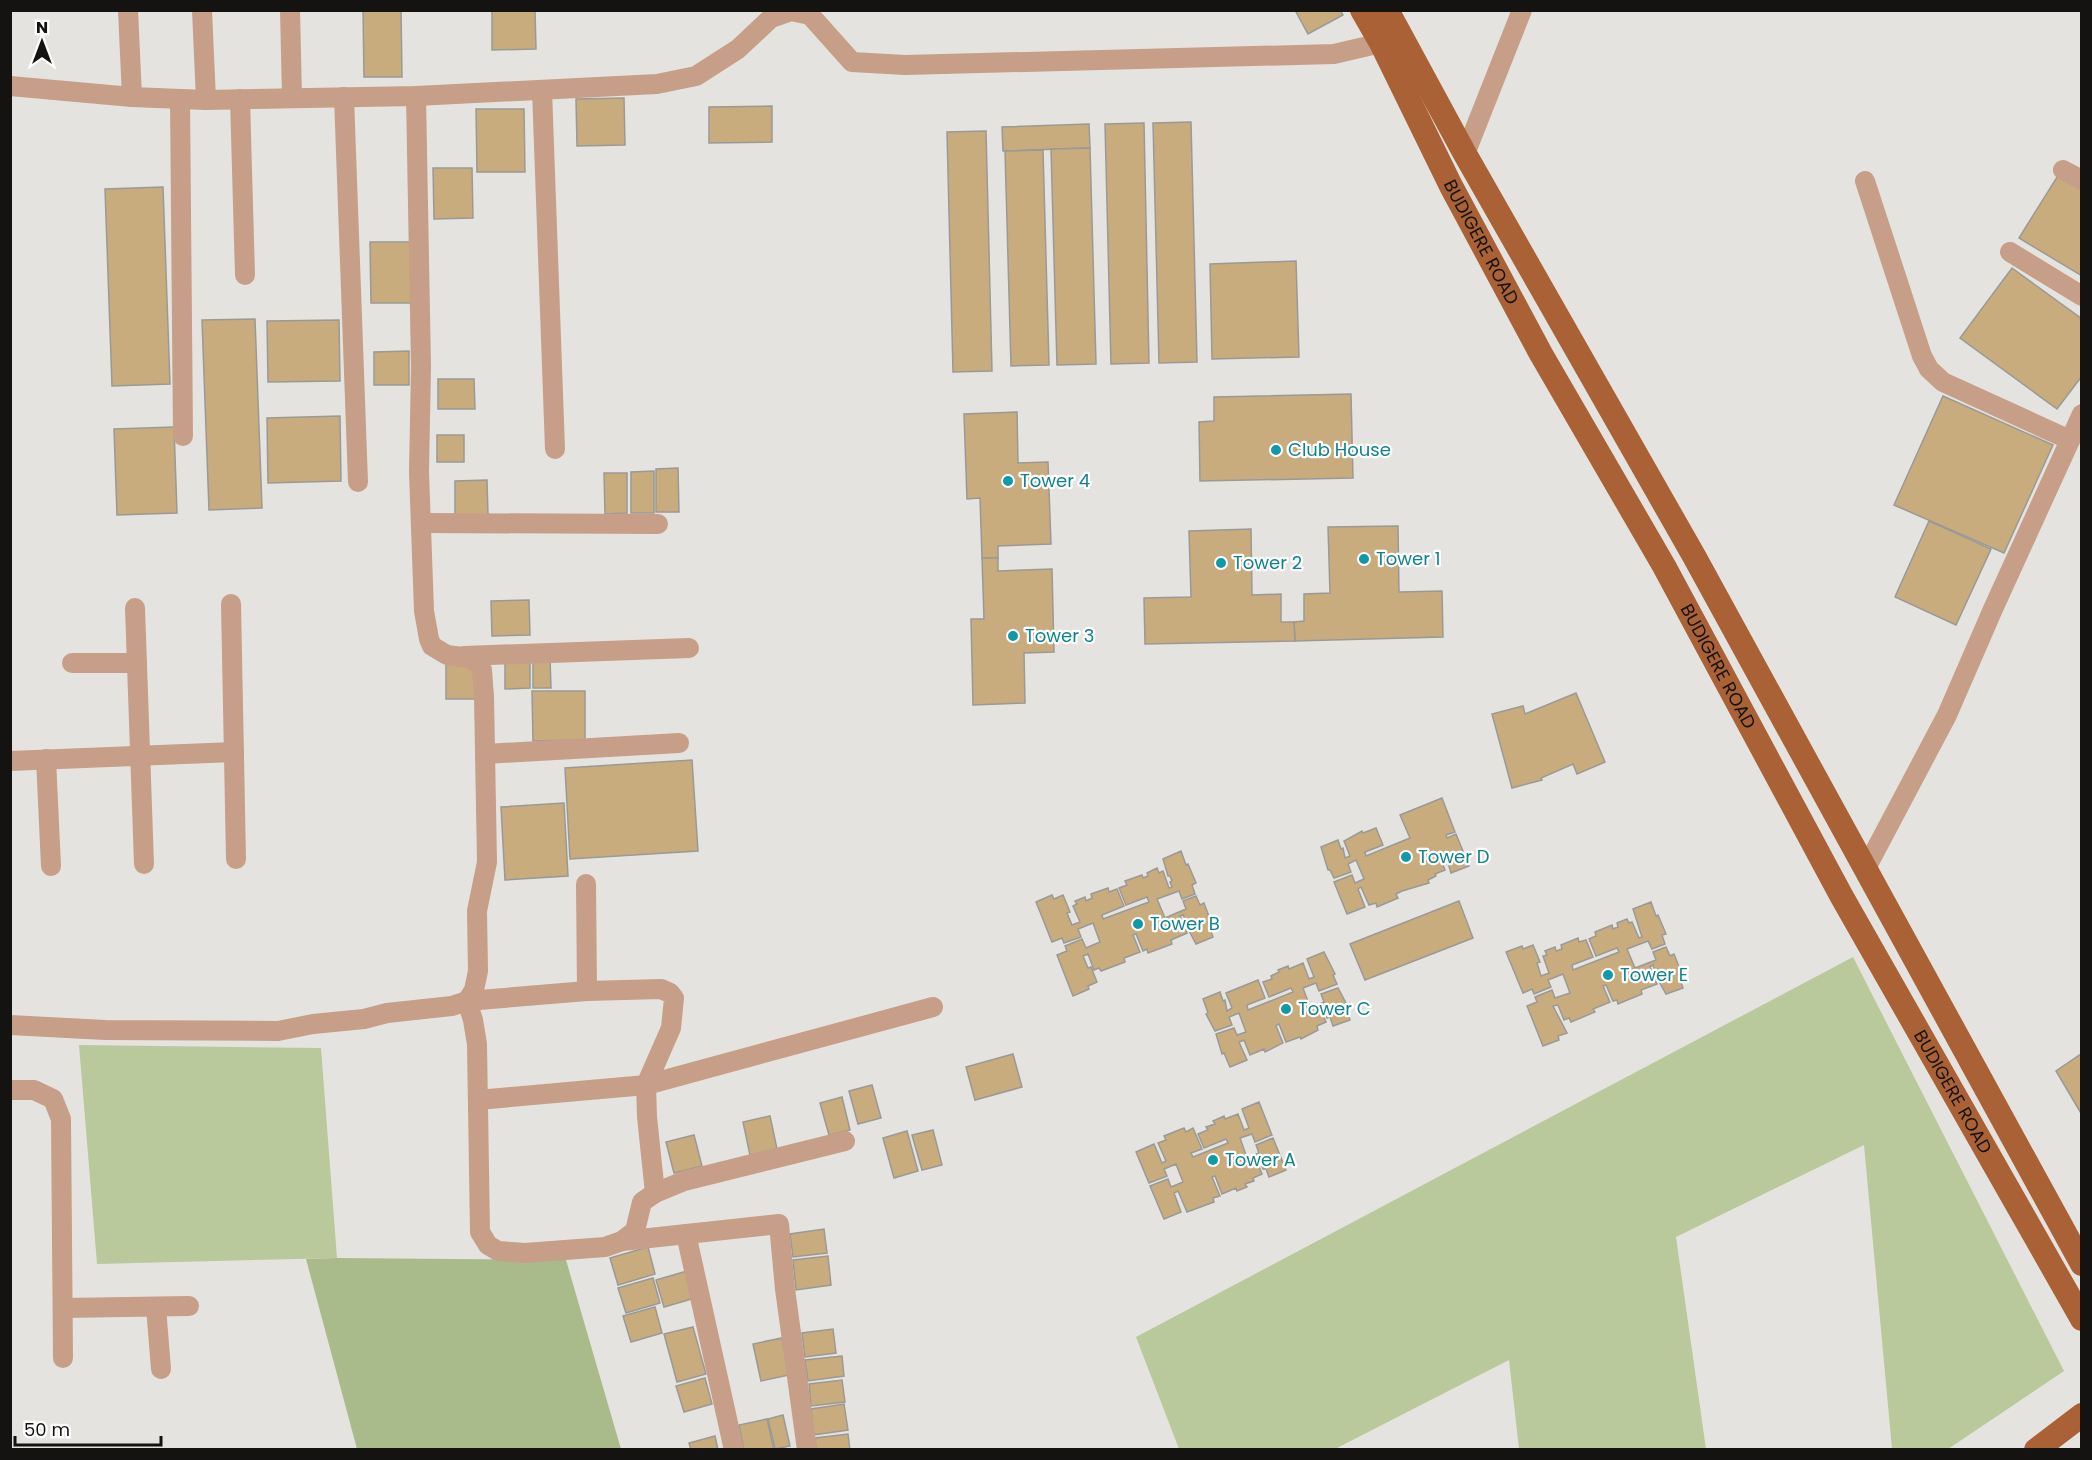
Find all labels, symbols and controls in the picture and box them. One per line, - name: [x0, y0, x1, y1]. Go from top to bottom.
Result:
- north arrow: [12, 12, 72, 72]
- text: N: [36, 16, 48, 39]
- street label: BUDIGERE ROAD: [1438, 175, 1525, 309]
- place label: Club House: [1288, 437, 1391, 462]
- marker: Club House: [1269, 443, 1283, 457]
- place label: Tower 4: [1020, 468, 1090, 493]
- marker: Tower 4: [1001, 474, 1015, 488]
- place label: Tower 1: [1376, 546, 1440, 571]
- place label: Tower 2: [1233, 550, 1302, 575]
- marker: Tower 1: [1357, 552, 1371, 566]
- marker: Tower 2: [1214, 556, 1228, 570]
- street label: BUDIGERE ROAD: [1675, 599, 1762, 733]
- place label: Tower 3: [1025, 623, 1094, 648]
- marker: Tower 3: [1006, 629, 1020, 643]
- place label: Tower D: [1418, 844, 1489, 869]
- marker: Tower D: [1399, 850, 1413, 864]
- place label: Tower B: [1150, 911, 1220, 936]
- marker: Tower B: [1131, 917, 1145, 931]
- place label: Tower E: [1620, 962, 1688, 987]
- marker: Tower E: [1601, 968, 1615, 982]
- place label: Tower C: [1298, 996, 1371, 1021]
- marker: Tower C: [1279, 1002, 1293, 1016]
- street label: BUDIGERE ROAD: [1908, 1025, 1998, 1158]
- place label: Tower A: [1225, 1147, 1296, 1172]
- marker: Tower A: [1206, 1153, 1220, 1167]
- scale bar: [15, 1409, 160, 1447]
- text: 50 m: [24, 1417, 70, 1442]

